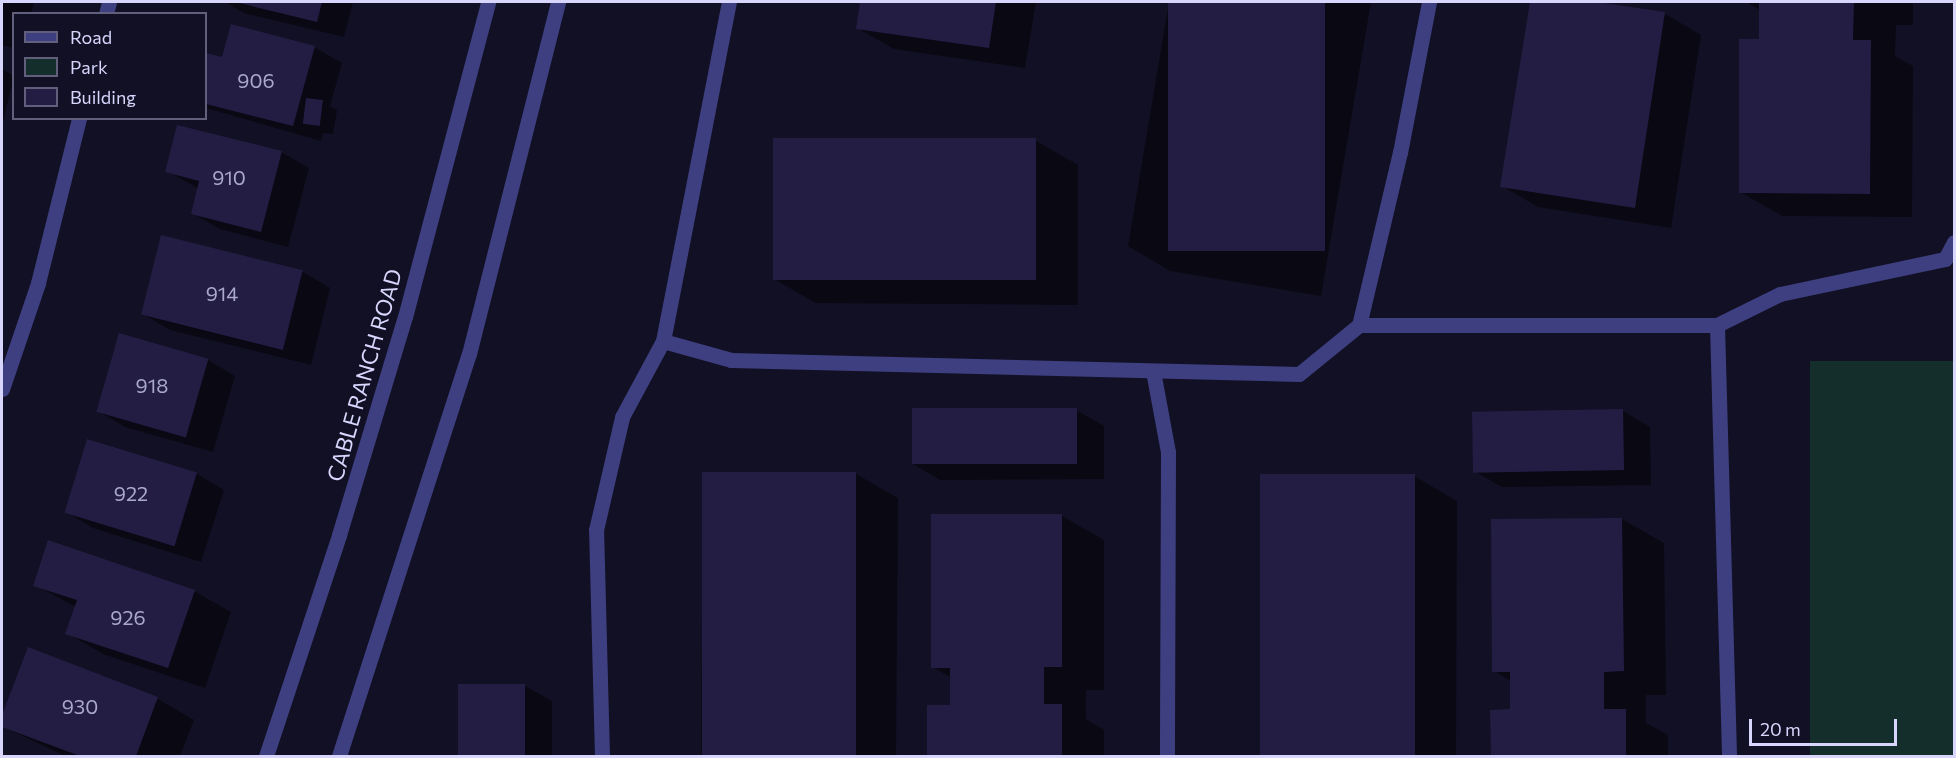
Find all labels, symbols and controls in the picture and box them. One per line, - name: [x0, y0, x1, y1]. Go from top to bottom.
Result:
- legend: [12, 12, 207, 120]
- text: Road: [70, 26, 112, 48]
- text: Park: [70, 56, 108, 78]
- house number: 906: [237, 68, 275, 92]
- text: Building: [70, 86, 136, 108]
- house number: 910: [212, 165, 246, 189]
- street label: CABLE RANCH ROAD: [321, 266, 407, 484]
- house number: 914: [206, 281, 238, 305]
- house number: 918: [136, 373, 168, 397]
- house number: 922: [114, 481, 148, 505]
- house number: 926: [110, 605, 146, 629]
- house number: 930: [62, 694, 98, 718]
- scale bar: [1752, 707, 1900, 745]
- text: 20 m: [1760, 718, 1801, 740]

